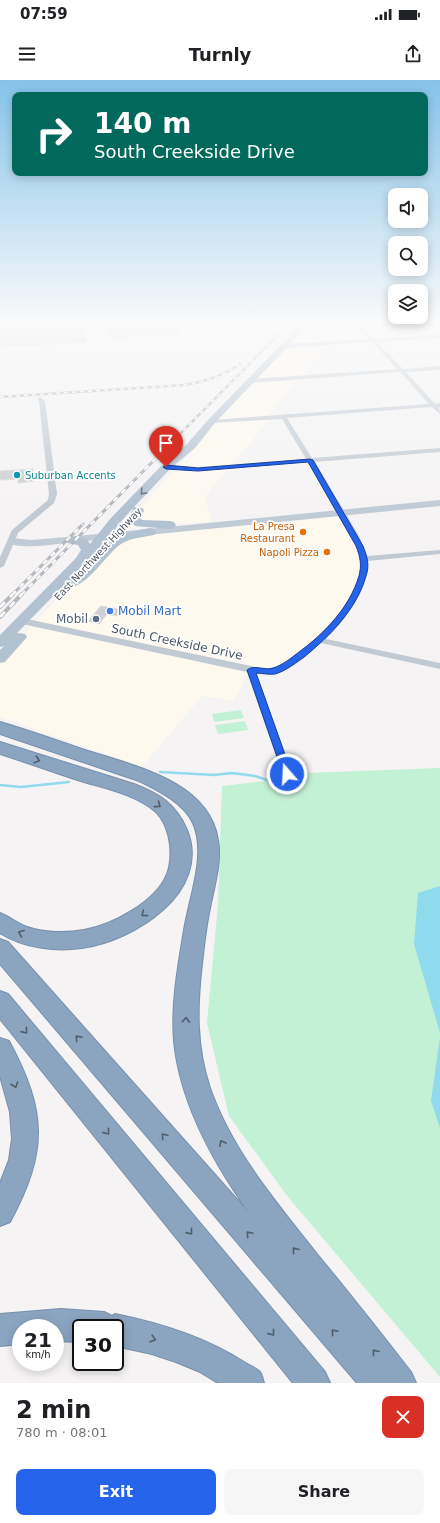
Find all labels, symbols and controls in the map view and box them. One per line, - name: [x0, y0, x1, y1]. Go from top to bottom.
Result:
- text: 07:59: [20, 5, 68, 23]
- icon: menu: [16, 43, 38, 65]
- icon: share: [402, 43, 424, 65]
- text: Turnly: [189, 44, 251, 65]
- text: 140 m: [94, 107, 191, 140]
- icon: right: [28, 108, 80, 160]
- text: South Creekside Drive: [94, 141, 295, 162]
- map controls: [388, 188, 428, 324]
- button: sound: [388, 188, 428, 228]
- button: search: [388, 236, 428, 276]
- button: layers: [388, 284, 428, 324]
- pin: [149, 426, 183, 467]
- icon: arrive: [155, 432, 177, 454]
- marker: Suburban Accents: [12, 470, 22, 480]
- place label: Suburban Accents: [25, 470, 116, 481]
- one-way arrow: [140, 487, 148, 495]
- street label: East Northwest Highway: [52, 505, 144, 603]
- place label: La Presa Restaurant: [240, 521, 295, 544]
- marker: La Presa Restaurant: [298, 527, 308, 537]
- place label: Napoli Pizza: [259, 547, 319, 558]
- marker: Napoli Pizza: [322, 547, 332, 557]
- place label: Mobil Mart: [118, 604, 181, 618]
- marker: Mobil Mart: [105, 606, 115, 616]
- place label: Mobil: [56, 612, 88, 626]
- marker: Mobil: [91, 614, 101, 624]
- street label: South Creekside Drive: [110, 621, 244, 663]
- position arrow: [266, 753, 308, 795]
- one-way arrow: [33, 755, 40, 764]
- one-way arrow: [154, 800, 161, 807]
- one-way arrow: [142, 909, 149, 916]
- one-way arrow: [17, 930, 24, 938]
- one-way arrow: [182, 1017, 190, 1023]
- one-way arrow: [20, 1027, 27, 1034]
- one-way arrow: [76, 1035, 83, 1043]
- one-way arrow: [10, 1081, 19, 1088]
- one-way arrow: [103, 1127, 110, 1134]
- one-way arrow: [161, 1133, 168, 1141]
- one-way arrow: [219, 1140, 226, 1147]
- one-way arrow: [185, 1228, 192, 1235]
- one-way arrow: [246, 1232, 253, 1239]
- one-way arrow: [293, 1248, 300, 1255]
- speed limit sign: 30: [72, 1319, 124, 1371]
- text: 21: [24, 1328, 52, 1352]
- one-way arrow: [268, 1328, 275, 1335]
- one-way arrow: [332, 1330, 339, 1337]
- one-way arrow: [149, 1334, 156, 1343]
- text: km/h: [25, 1349, 51, 1360]
- one-way arrow: [373, 1350, 380, 1357]
- text: 2 min: [16, 1396, 91, 1424]
- button: close: [382, 1396, 424, 1438]
- text: 780 m · 08:01: [16, 1425, 107, 1440]
- button: Exit: [16, 1469, 216, 1515]
- button: Share: [224, 1469, 424, 1515]

